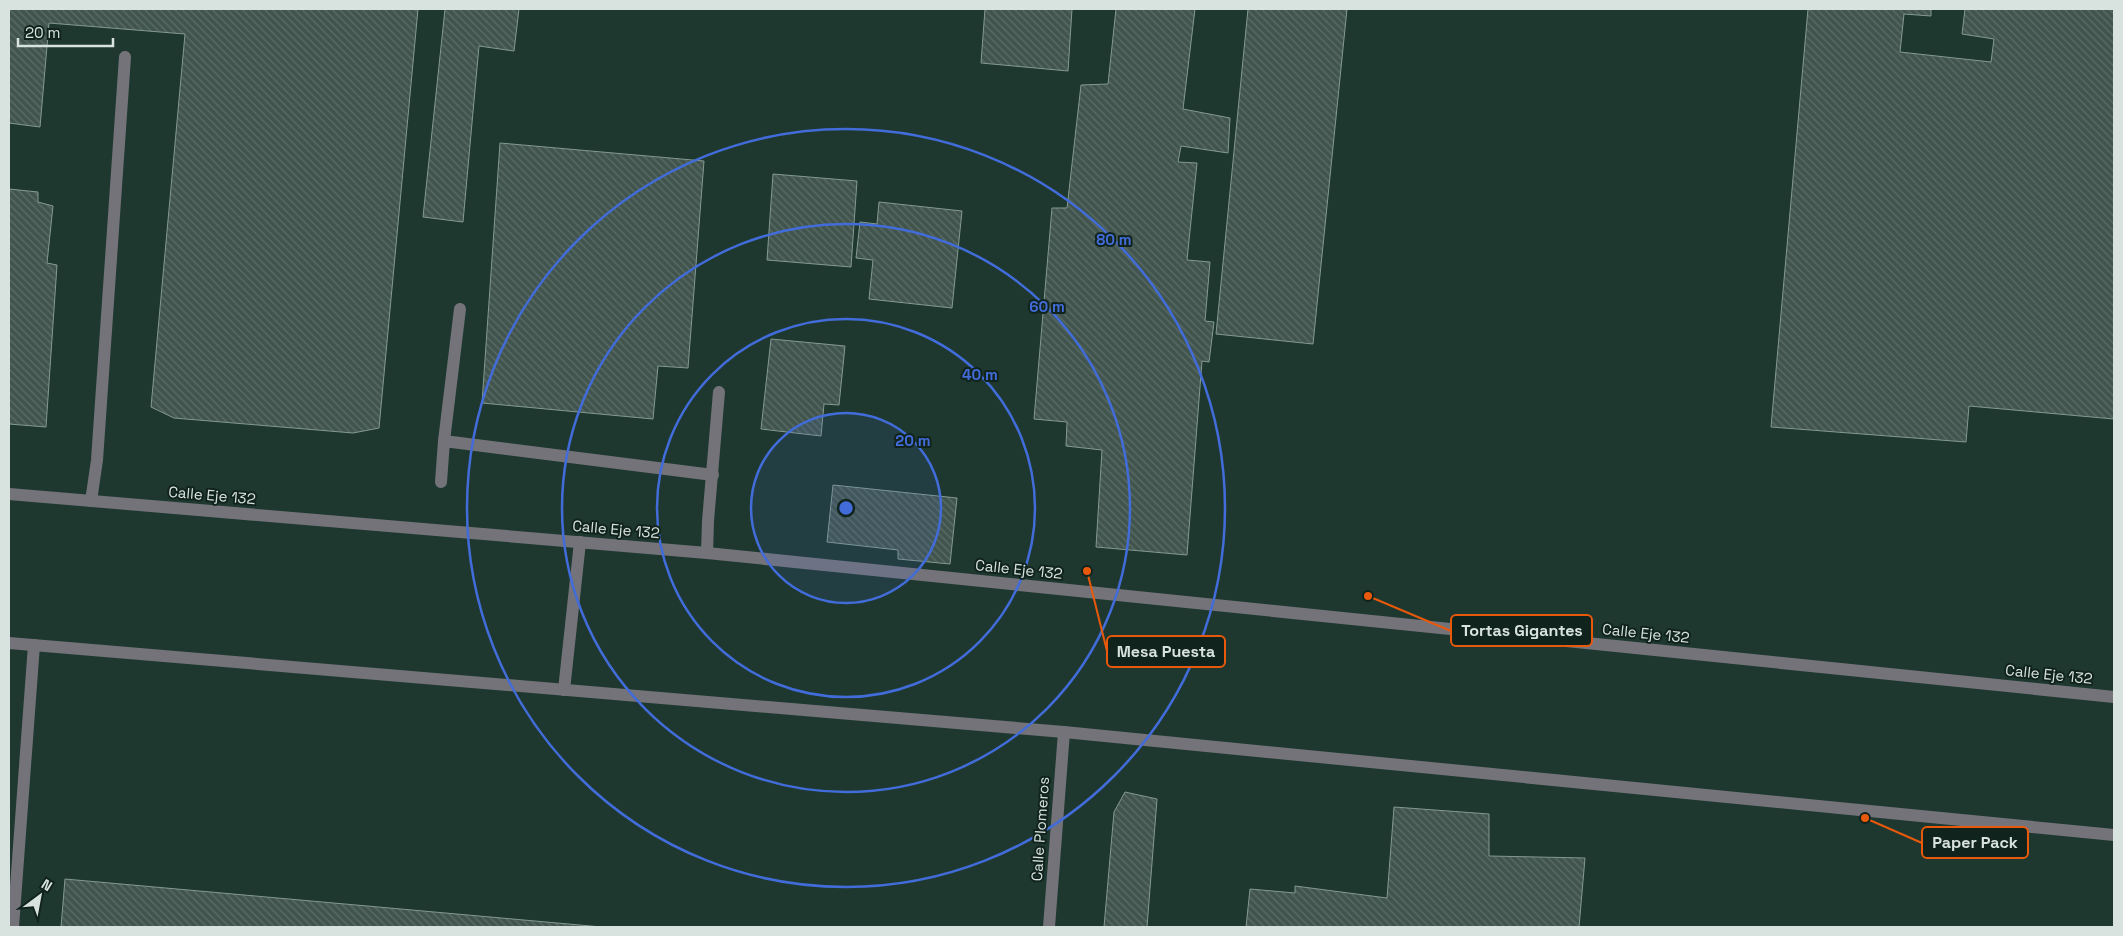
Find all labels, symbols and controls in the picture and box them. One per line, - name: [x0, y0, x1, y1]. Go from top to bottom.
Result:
- scale bar: [18, 15, 112, 47]
- text: 20 m: [25, 23, 60, 42]
- text: 80 m: [1096, 230, 1132, 249]
- text: 60 m: [1029, 297, 1065, 316]
- text: 40 m: [962, 365, 998, 384]
- text: 20 m: [895, 431, 931, 450]
- street label: Calle Eje 132: [168, 482, 256, 508]
- centre of rings: [837, 499, 855, 517]
- street label: Calle Eje 132: [572, 516, 660, 542]
- street label: Calle Eje 132: [974, 555, 1064, 583]
- callout: Tortas Gigantes: [1451, 615, 1592, 646]
- street label: Calle Eje 132: [1601, 619, 1691, 647]
- text: Tortas Gigantes: [1461, 620, 1583, 641]
- callout: Mesa Puesta: [1107, 636, 1225, 667]
- text: Mesa Puesta: [1117, 641, 1215, 662]
- street label: Calle Eje 132: [2004, 660, 2094, 688]
- street label: Calle Plomeros: [1027, 776, 1053, 882]
- callout: Paper Pack: [1922, 827, 2028, 858]
- text: Paper Pack: [1932, 832, 2018, 853]
- north arrow: [15, 871, 65, 921]
- text: N: [38, 875, 56, 895]

